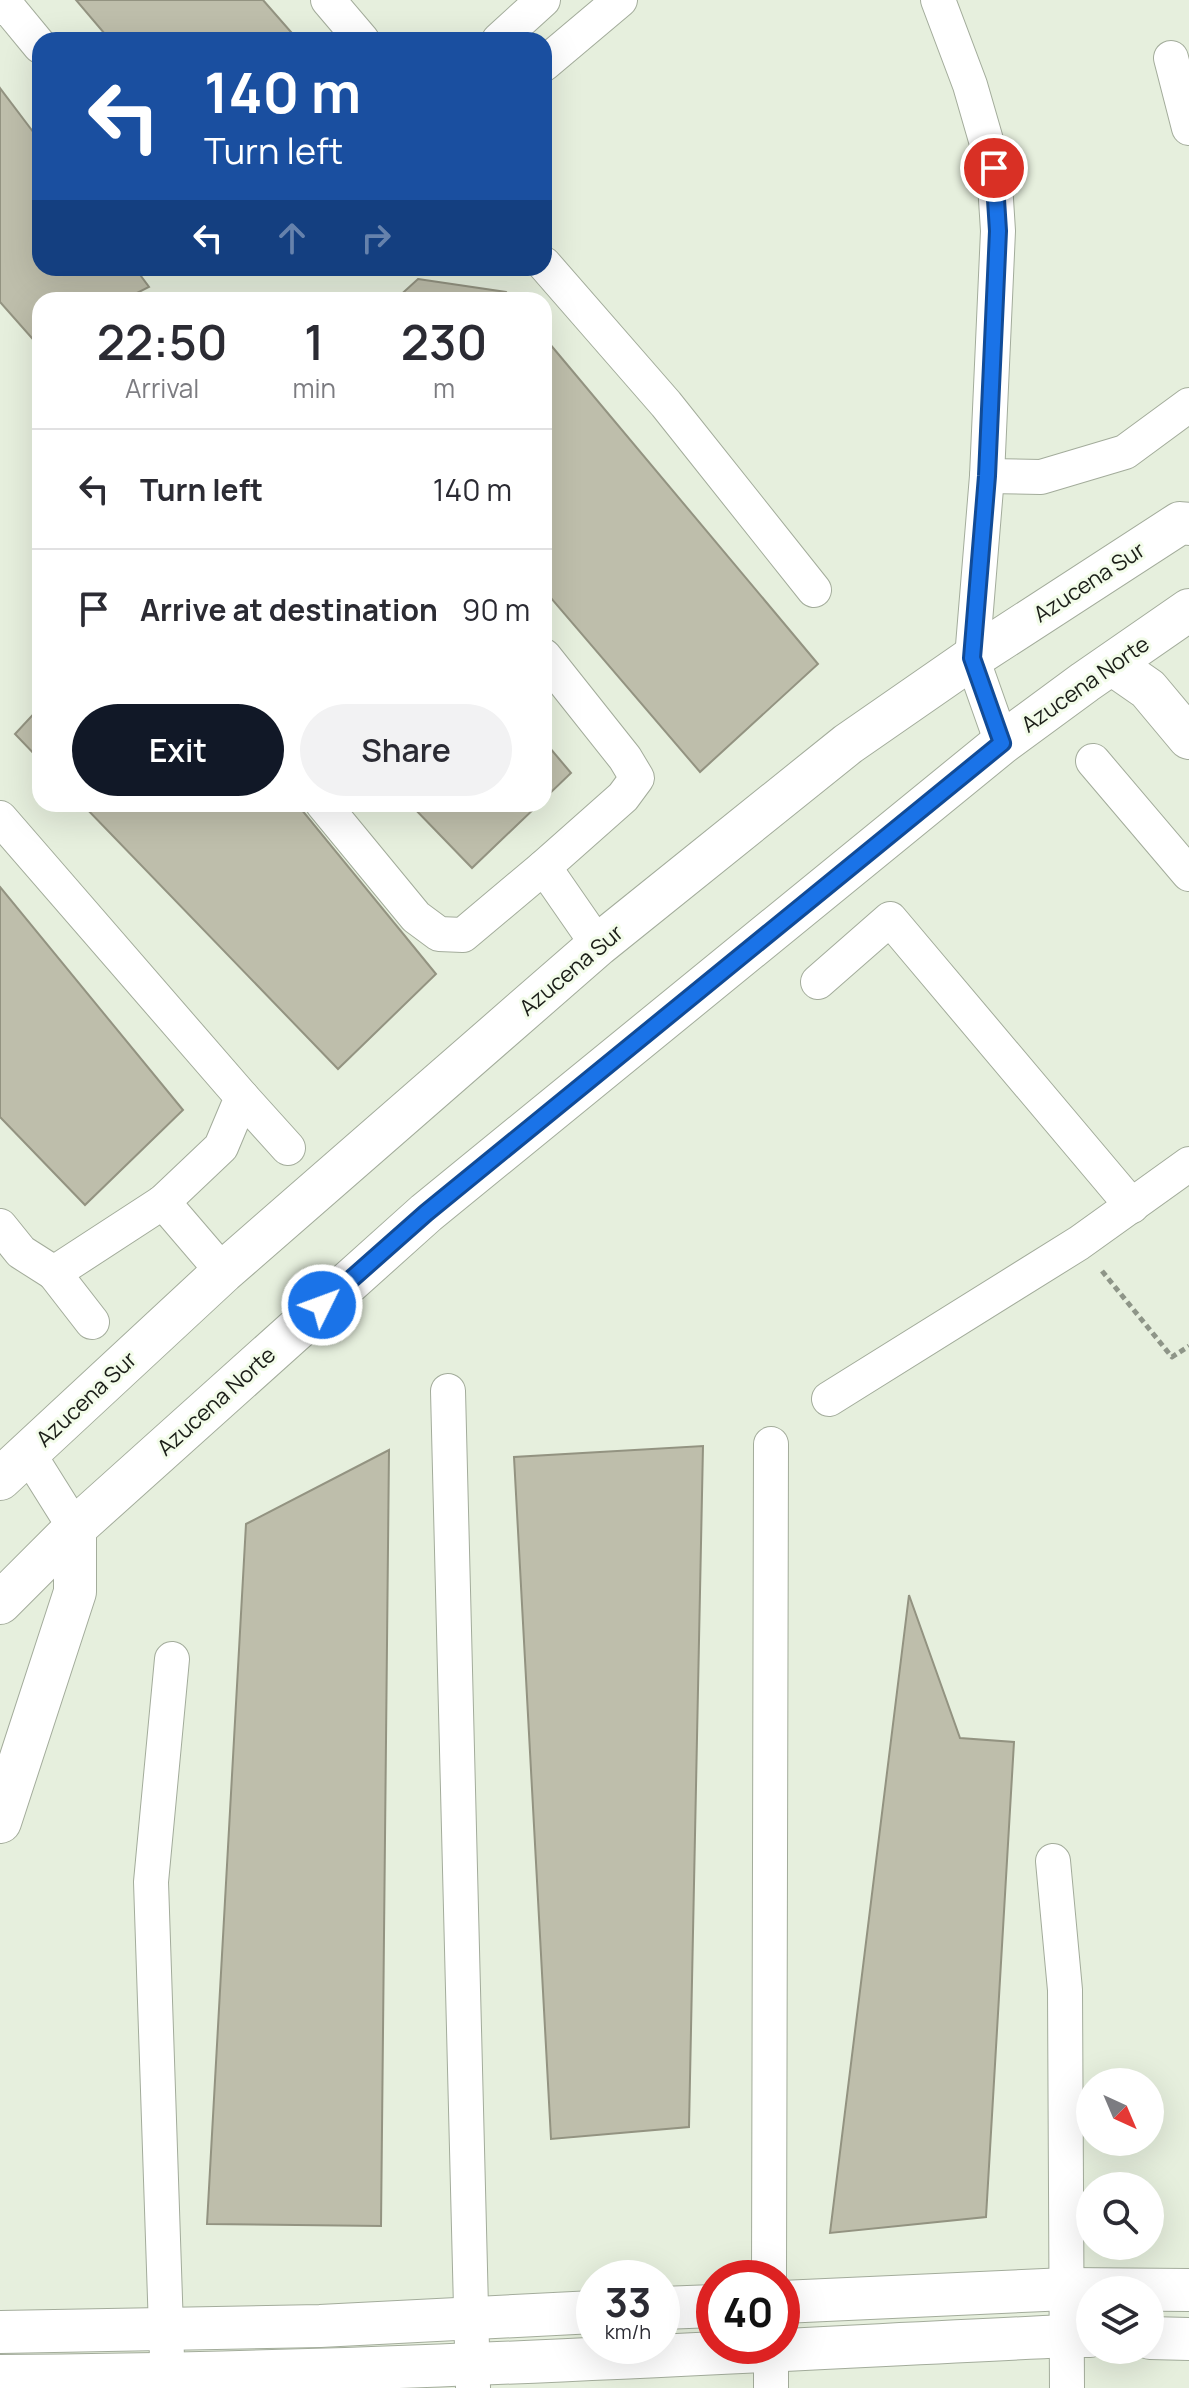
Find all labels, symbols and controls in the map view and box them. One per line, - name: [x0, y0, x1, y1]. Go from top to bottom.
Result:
- text: 140 m: [204, 53, 361, 130]
- icon: left: [72, 64, 176, 168]
- text: Turn left: [204, 126, 343, 175]
- pin: [960, 134, 1028, 202]
- icon: arrive: [972, 146, 1016, 190]
- icon: left: [186, 216, 230, 260]
- icon: ahead: [270, 216, 314, 260]
- icon: right: [354, 216, 398, 260]
- text: 22:50: [97, 309, 228, 374]
- text: 1: [304, 309, 324, 374]
- text: 230: [401, 309, 487, 374]
- text: Arrival: [125, 370, 199, 406]
- text: min: [292, 370, 336, 406]
- text: m: [433, 370, 455, 406]
- icon: left: [72, 467, 116, 511]
- text: Turn left: [140, 469, 263, 510]
- text: 140 m: [433, 469, 512, 510]
- street label: Azucena Sur: [1027, 535, 1151, 629]
- icon: arrive: [72, 587, 116, 631]
- text: Arrive at destination: [140, 589, 438, 630]
- text: 90 m: [462, 589, 530, 630]
- street label: Azucena Norte: [1015, 629, 1155, 739]
- button: Exit: [72, 704, 284, 796]
- button: Share: [300, 704, 512, 796]
- street label: Azucena Sur: [513, 918, 629, 1022]
- position arrow: [280, 1263, 364, 1347]
- street label: Azucena Norte: [150, 1340, 282, 1462]
- street label: Azucena Sur: [29, 1345, 143, 1453]
- north arrow: [1076, 2068, 1164, 2156]
- map controls: [1076, 2068, 1164, 2364]
- button: search: [1076, 2172, 1164, 2260]
- speed limit sign: 40: [696, 2260, 800, 2364]
- text: 33: [605, 2274, 651, 2329]
- button: layers: [1076, 2276, 1164, 2364]
- text: km/h: [605, 2318, 651, 2345]

